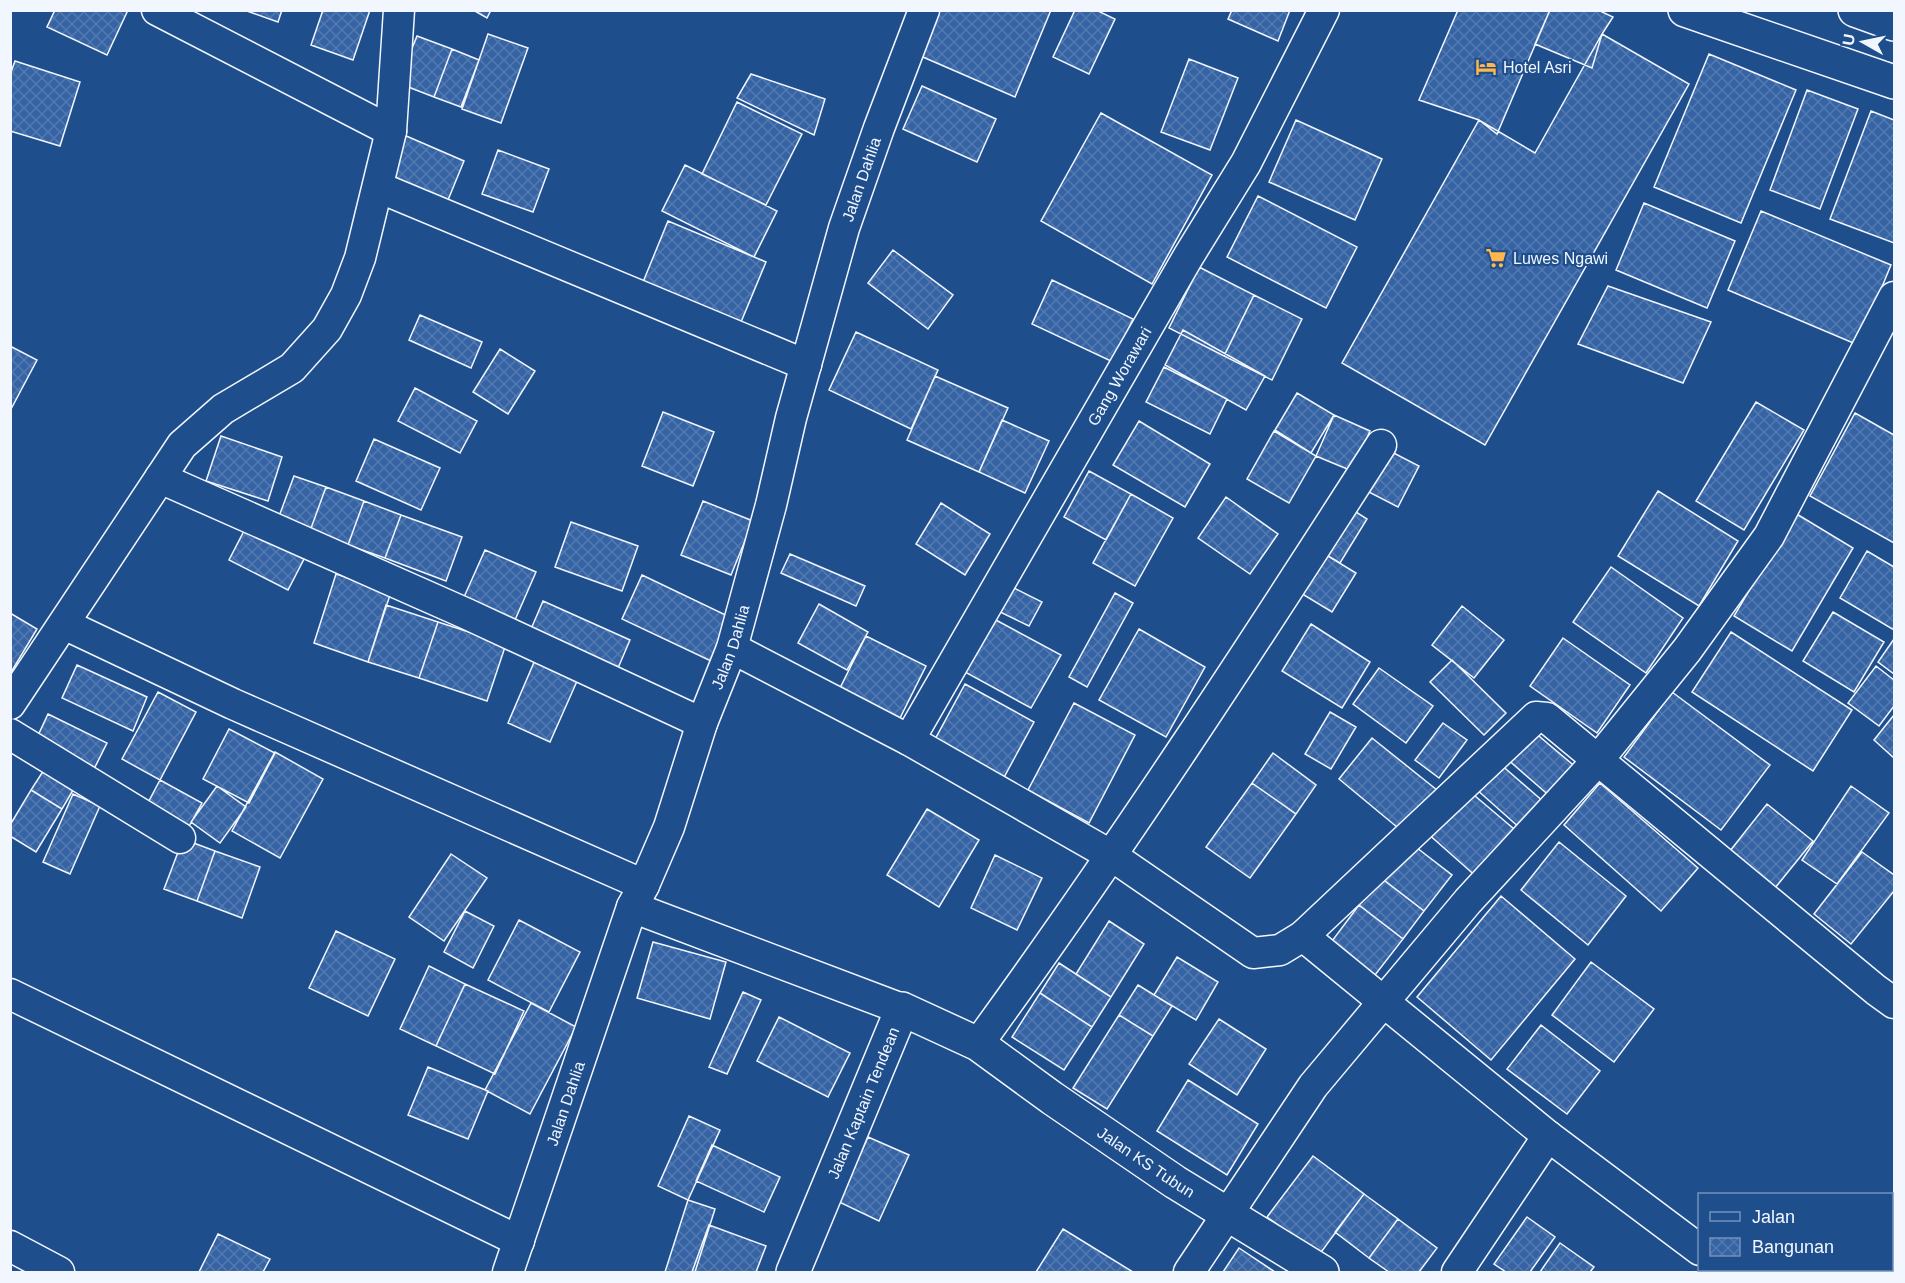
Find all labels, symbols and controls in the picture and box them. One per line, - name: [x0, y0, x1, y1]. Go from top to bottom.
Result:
- north arrow: [1833, 12, 1893, 72]
- text: U: [1839, 33, 1858, 47]
- hotel icon: Hotel Asri: [1474, 55, 1498, 79]
- place label: Hotel Asri: [1503, 59, 1571, 76]
- street label: Jalan Dahlia: [838, 135, 884, 224]
- supermarket icon: Luwes Ngawi: [1484, 246, 1508, 270]
- place label: Luwes Ngawi: [1513, 250, 1608, 267]
- street label: Gang Worawari: [1084, 324, 1154, 429]
- street label: Jalan Dahlia: [708, 603, 752, 692]
- street label: Jalan Kaptain Tendean: [824, 1025, 902, 1181]
- street label: Jalan Dahlia: [543, 1059, 588, 1148]
- street label: Jalan KS Tubun: [1095, 1123, 1198, 1201]
- legend: [1698, 1193, 1893, 1271]
- text: Jalan: [1752, 1207, 1795, 1227]
- text: Bangunan: [1752, 1237, 1834, 1257]

